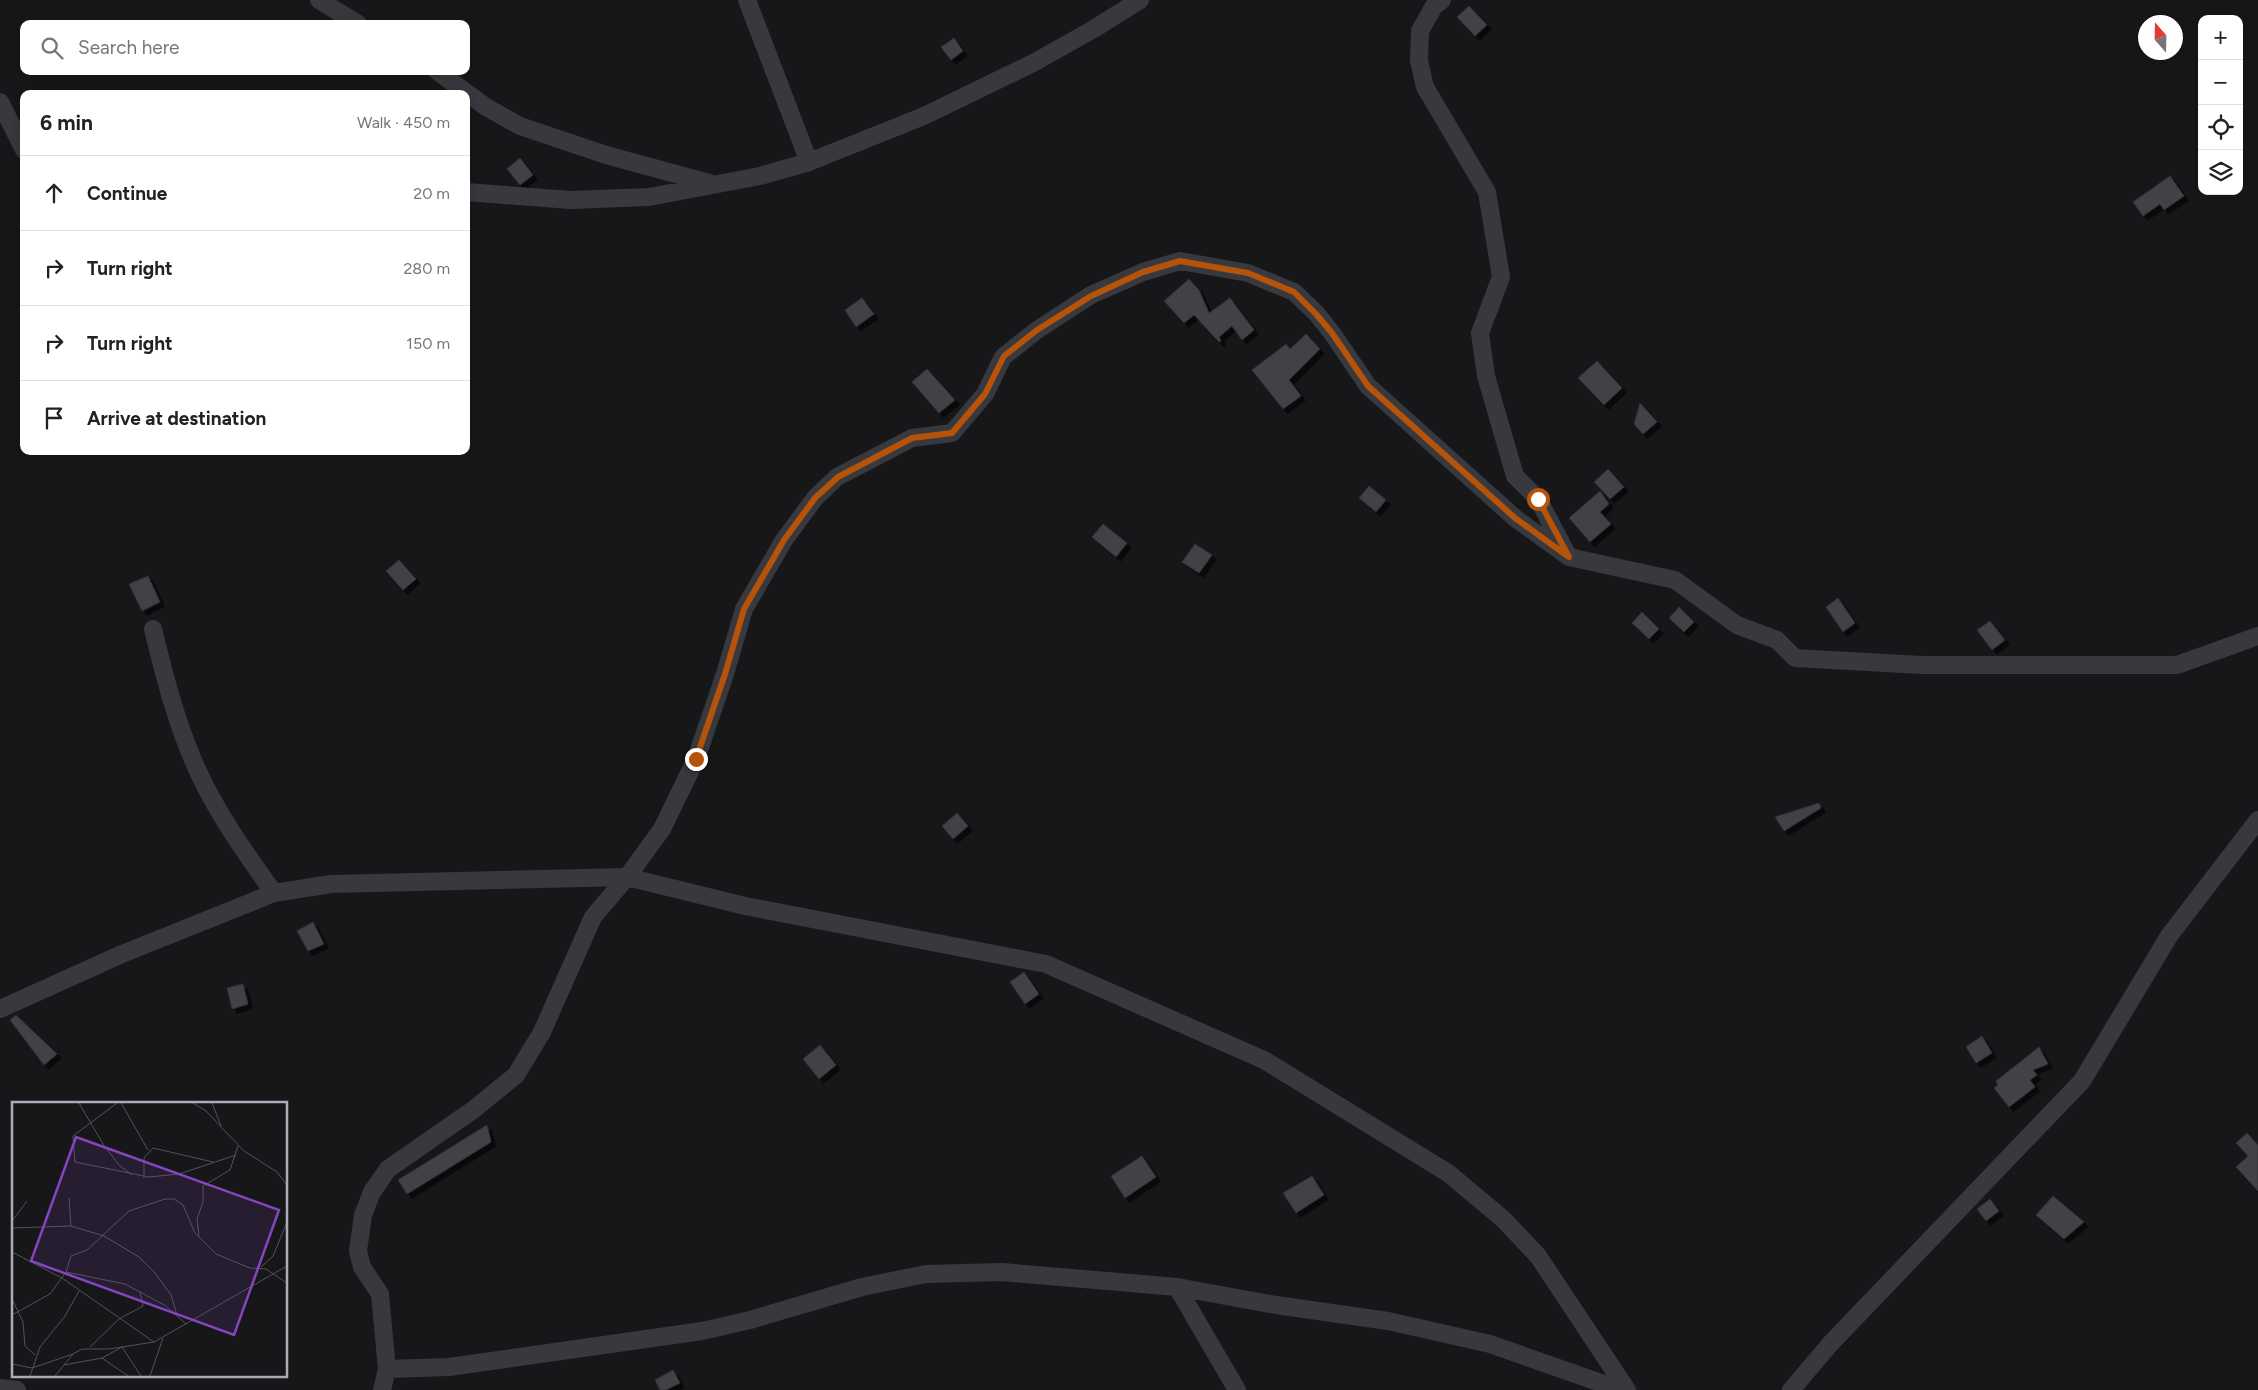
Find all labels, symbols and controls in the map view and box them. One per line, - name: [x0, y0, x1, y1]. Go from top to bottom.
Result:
- north arrow: [2138, 15, 2183, 60]
- map controls: [2198, 15, 2243, 195]
- button: +: [2198, 15, 2243, 60]
- search box: [20, 20, 470, 75]
- icon: search: [38, 34, 66, 62]
- text: Search here: [78, 36, 180, 59]
- button: −: [2198, 60, 2243, 105]
- button: locate: [2198, 105, 2243, 150]
- text: 6 min: [40, 110, 93, 135]
- text: Walk · 450 m: [357, 113, 450, 132]
- button: layers: [2198, 150, 2243, 195]
- icon: ahead: [40, 179, 68, 207]
- text: Continue: [87, 182, 167, 205]
- text: 20 m: [413, 184, 450, 203]
- icon: right: [40, 254, 68, 282]
- text: Turn right: [87, 257, 173, 280]
- text: 280 m: [403, 259, 450, 278]
- icon: right: [40, 329, 68, 357]
- text: Turn right: [87, 332, 173, 355]
- text: 150 m: [406, 334, 450, 353]
- icon: arrive: [40, 404, 68, 432]
- text: Arrive at destination: [87, 407, 266, 430]
- route start: [1527, 488, 1550, 511]
- route end: [685, 748, 708, 771]
- inset map: [12, 1102, 288, 1378]

